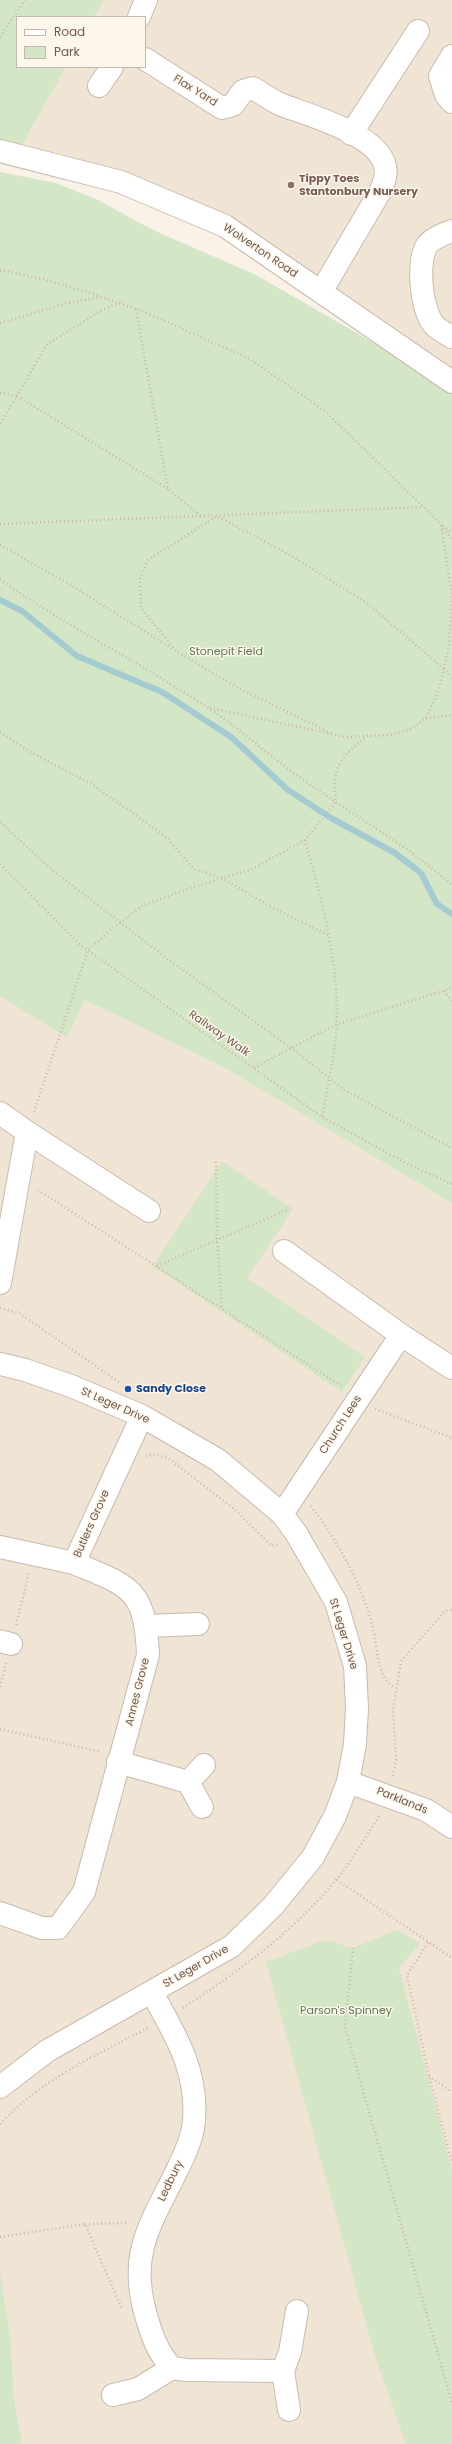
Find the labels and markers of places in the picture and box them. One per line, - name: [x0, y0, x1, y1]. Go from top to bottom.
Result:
- place label: Tippy Toes Stantonbury Nursery: [299, 172, 418, 198]
- marker: Tippy Toes Stantonbury Nursery: [286, 180, 296, 190]
- place label: Sandy Close: [136, 1382, 206, 1396]
- marker: Sandy Close: [123, 1384, 133, 1394]

